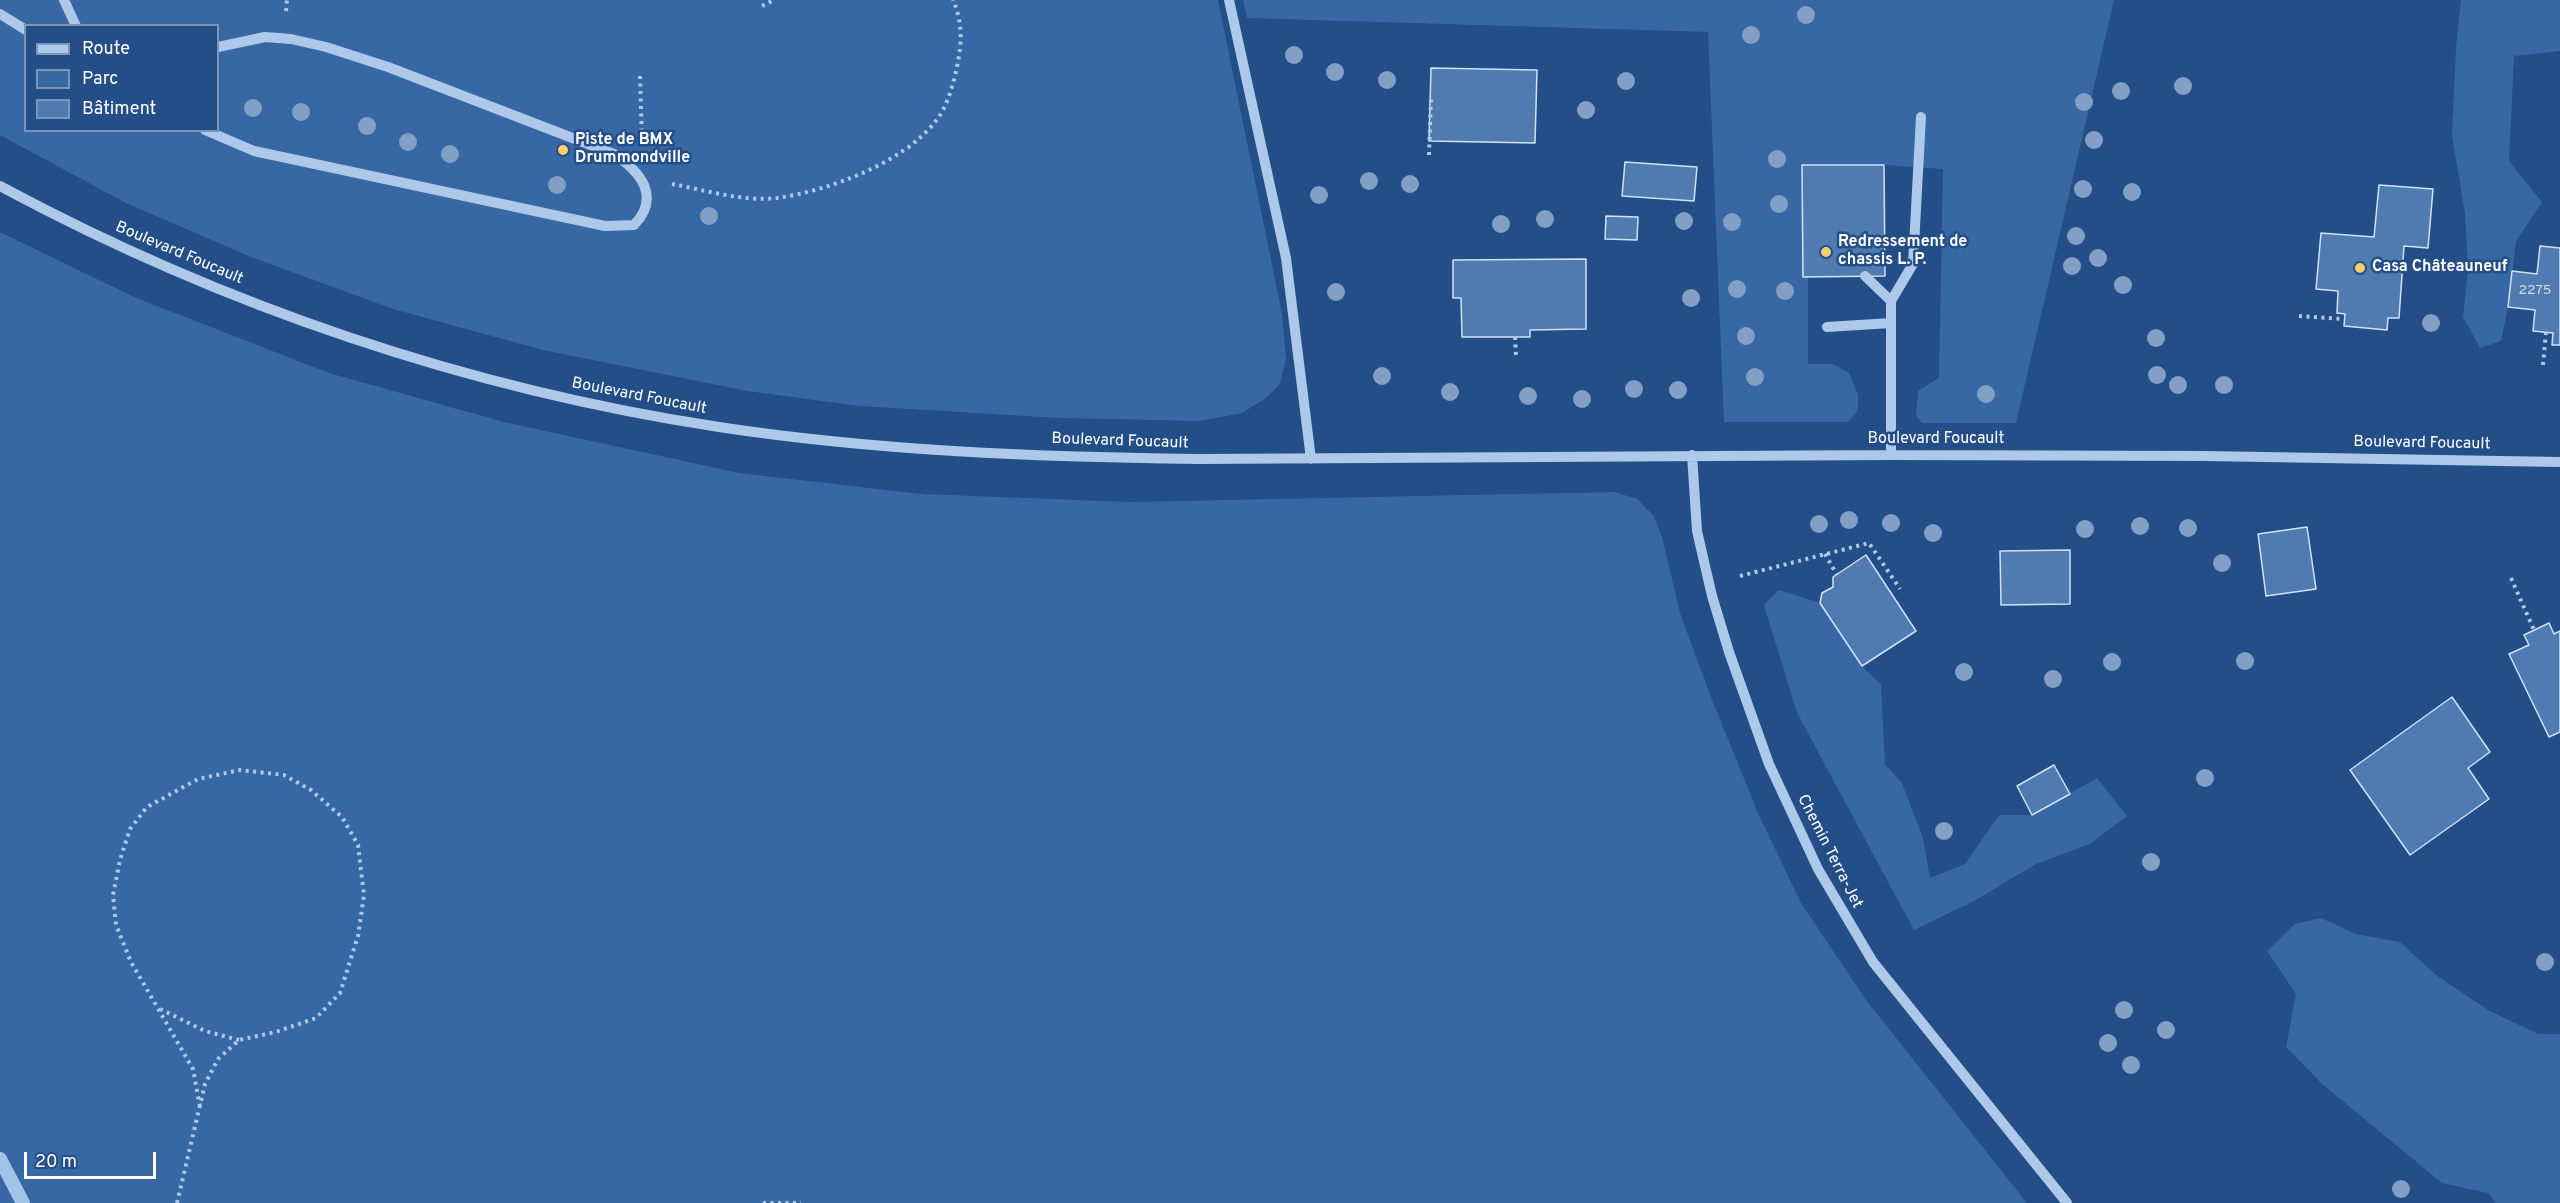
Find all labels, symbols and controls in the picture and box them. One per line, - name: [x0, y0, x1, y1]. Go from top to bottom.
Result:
- legend: [24, 24, 219, 132]
- text: Route: [82, 38, 130, 61]
- text: Parc: [82, 68, 118, 91]
- text: Bâtiment: [82, 98, 156, 121]
- place label: Piste de BMX Drummondville: [575, 131, 690, 169]
- marker: Piste de BMX Drummondville: [556, 143, 570, 157]
- street label: Boulevard Foucault: [112, 218, 246, 290]
- place label: Redressement de chassis L. P.: [1838, 233, 1967, 271]
- marker: Redressement de chassis L. P.: [1819, 245, 1833, 259]
- place label: Casa Châteauneuf: [2372, 258, 2508, 278]
- marker: Casa Châteauneuf: [2353, 261, 2367, 275]
- house number: 2275: [2519, 283, 2551, 299]
- street label: Boulevard Foucault: [570, 374, 708, 420]
- street label: Boulevard Foucault: [1051, 430, 1189, 454]
- street label: Boulevard Foucault: [1867, 430, 2005, 450]
- street label: Boulevard Foucault: [2353, 433, 2491, 455]
- street label: Chemin Terra-Jet: [1792, 792, 1866, 912]
- scale bar: [27, 1140, 159, 1178]
- text: 20 m: [35, 1151, 77, 1174]

